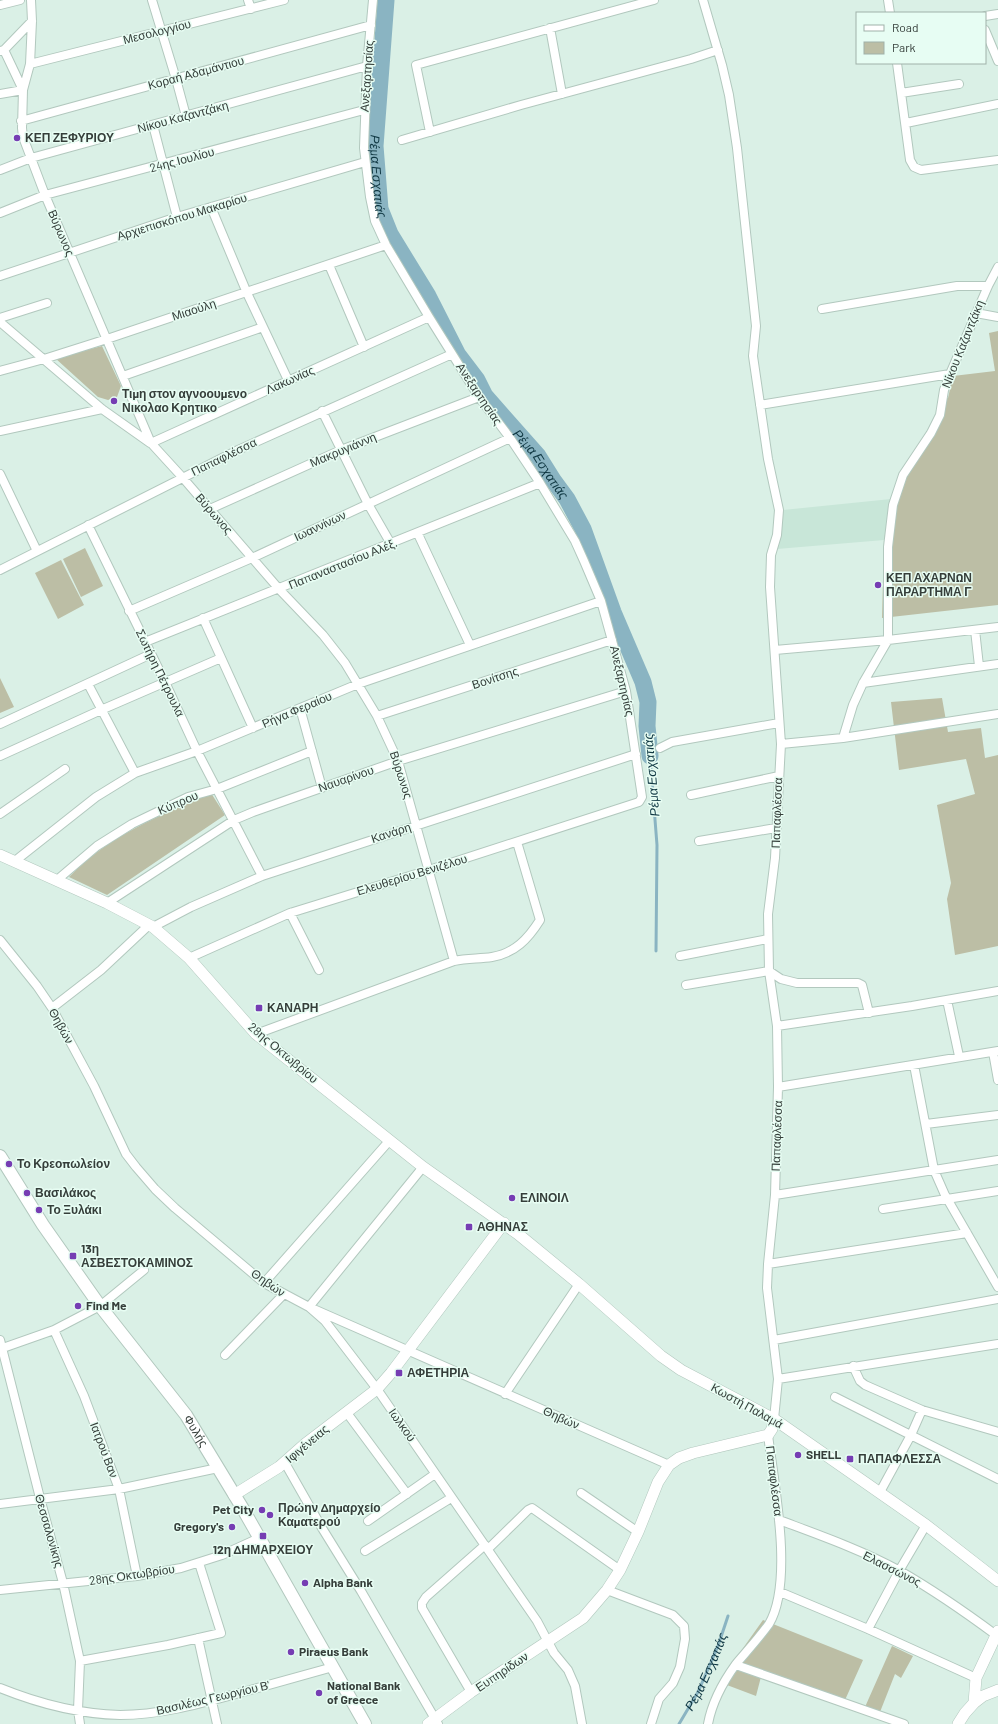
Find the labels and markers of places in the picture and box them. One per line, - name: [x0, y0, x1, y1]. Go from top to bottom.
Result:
- place label: ΚΕΠ ΖΕΦΥΡΙΟΥ: [25, 130, 114, 144]
- marker: ΚΕΠ ΖΕΦΥΡΙΟΥ: [12, 133, 22, 143]
- place label: Τιμη στον αγνοουμενο Νικολαο Κρητικο: [122, 386, 247, 415]
- marker: Τιμη στον αγνοουμενο Νικολαο Κρητικο: [109, 396, 119, 406]
- place label: ΚΕΠ ΑΧΑΡΝΩΝ ΠΑΡΑΡΤΗΜΑ Γ: [886, 570, 972, 598]
- marker: ΚΕΠ ΑΧΑΡΝΩΝ ΠΑΡΑΡΤΗΜΑ Γ: [873, 580, 883, 590]
- place label: ΚΑΝΑΡΗ: [267, 1000, 318, 1014]
- marker: ΚΑΝΑΡΗ: [254, 1003, 264, 1013]
- place label: Το Κρεοπωλείον: [17, 1156, 110, 1171]
- marker: Το Κρεοπωλείον: [4, 1159, 14, 1169]
- place label: Βασιλάκος: [35, 1185, 96, 1200]
- marker: Βασιλάκος: [22, 1188, 32, 1198]
- place label: ΕΛΙΝΟΙΛ: [520, 1190, 569, 1204]
- marker: ΕΛΙΝΟΙΛ: [507, 1193, 517, 1203]
- place label: Το Ξυλάκι: [47, 1202, 102, 1216]
- marker: Το Ξυλάκι: [34, 1205, 44, 1215]
- place label: ΑΘΗΝΑΣ: [477, 1219, 528, 1233]
- marker: ΑΘΗΝΑΣ: [464, 1222, 474, 1232]
- place label: 13η ΑΣΒΕΣΤΟΚΑΜΙΝΟΣ: [81, 1241, 193, 1269]
- marker: 13η ΑΣΒΕΣΤΟΚΑΜΙΝΟΣ: [68, 1251, 78, 1261]
- place label: Find Me: [86, 1298, 127, 1312]
- marker: Find Me: [73, 1301, 83, 1311]
- place label: ΑΦΕΤΗΡΙΑ: [407, 1365, 470, 1379]
- marker: ΑΦΕΤΗΡΙΑ: [394, 1368, 404, 1378]
- place label: SHELL: [806, 1447, 842, 1461]
- marker: SHELL: [793, 1450, 803, 1460]
- place label: ΠΑΠΑΦΛΕΣΣΑ: [858, 1451, 942, 1465]
- marker: ΠΑΠΑΦΛΕΣΣΑ: [845, 1454, 855, 1464]
- place label: Πρώην Δημαρχείο Καματερού: [278, 1500, 381, 1529]
- place label: Pet City: [213, 1502, 254, 1516]
- marker: Pet City: [257, 1505, 267, 1515]
- marker: Πρώην Δημαρχείο Καματερού: [265, 1510, 275, 1520]
- place label: Gregory's: [174, 1519, 224, 1533]
- marker: Gregory's: [227, 1522, 237, 1532]
- marker: 12η ΔΗΜΑΡΧΕΙΟΥ: [258, 1531, 268, 1541]
- place label: 12η ΔΗΜΑΡΧΕΙΟΥ: [213, 1542, 313, 1557]
- place label: Alpha Bank: [313, 1575, 373, 1589]
- marker: Alpha Bank: [300, 1578, 310, 1588]
- place label: Piraeus Bank: [299, 1644, 369, 1658]
- marker: Piraeus Bank: [286, 1647, 296, 1657]
- place label: National Bank of Greece: [327, 1678, 401, 1706]
- marker: National Bank of Greece: [314, 1688, 324, 1698]

